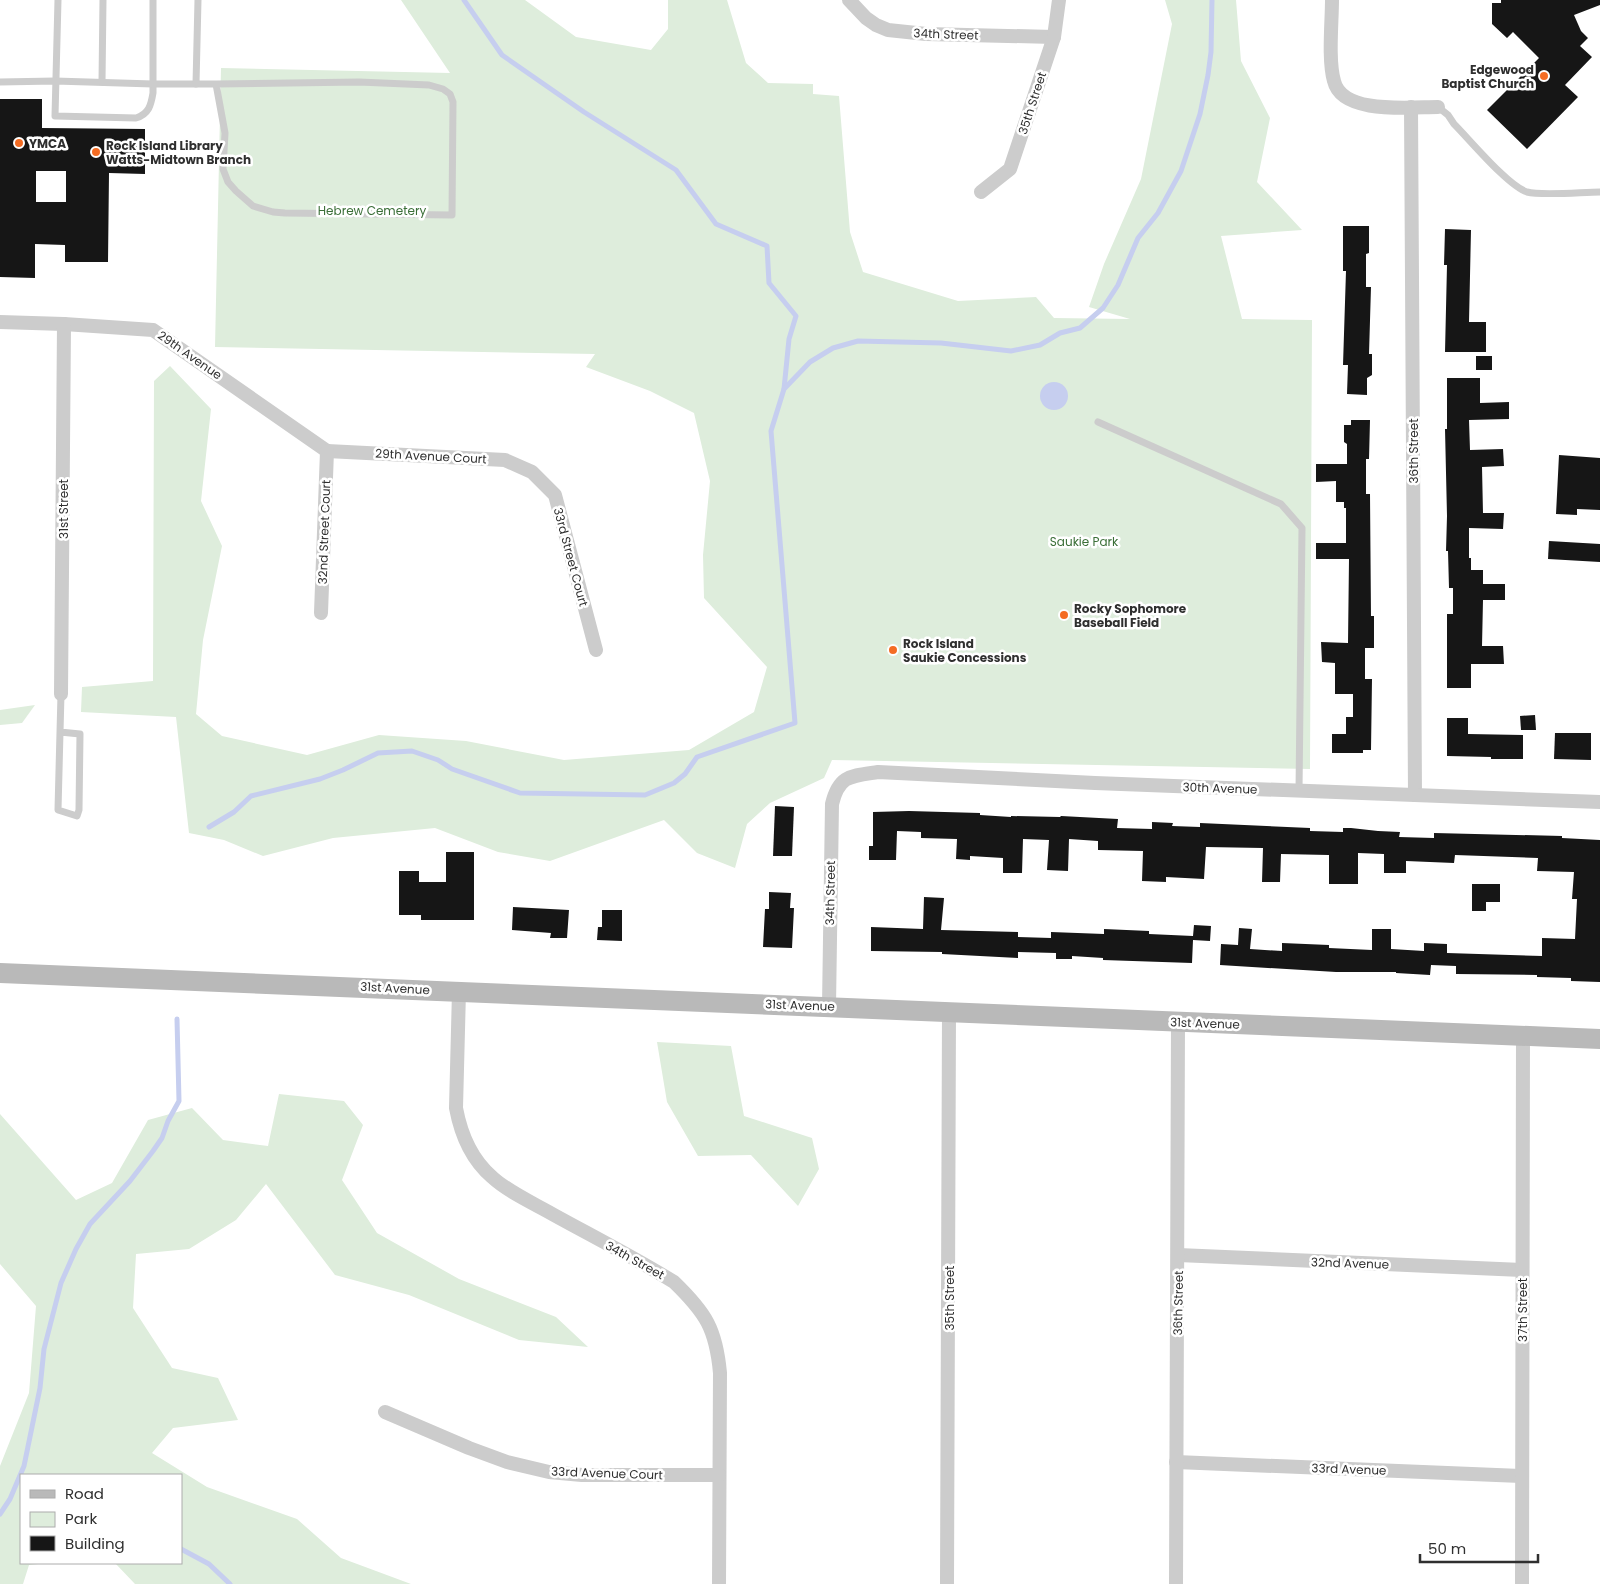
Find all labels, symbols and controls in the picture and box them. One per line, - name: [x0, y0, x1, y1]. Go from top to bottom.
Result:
- street label: 34th Street: [913, 24, 979, 44]
- place label: Edgewood Baptist Church: [1441, 61, 1534, 92]
- street label: 35th Street: [1014, 69, 1050, 137]
- marker: Edgewood Baptist Church: [1538, 70, 1550, 82]
- place label: YMCA: [29, 135, 66, 152]
- marker: YMCA: [13, 137, 25, 149]
- place label: Rock Island Library Watts-Midtown Branch: [106, 137, 251, 168]
- marker: Rock Island Library Watts-Midtown Branch: [90, 146, 102, 158]
- park label: Hebrew Cemetery: [318, 202, 426, 219]
- street label: 29th Avenue: [154, 327, 226, 383]
- street label: 36th Street: [1405, 418, 1422, 484]
- street label: 29th Avenue Court: [375, 445, 487, 467]
- street label: 31st Street: [55, 479, 72, 539]
- street label: 32nd Street Court: [314, 479, 334, 585]
- street label: 33rd Street Court: [550, 506, 592, 608]
- park label: Saukie Park: [1050, 533, 1119, 550]
- place label: Rocky Sophomore Baseball Field: [1074, 600, 1187, 631]
- marker: Rocky Sophomore Baseball Field: [1058, 609, 1070, 621]
- place label: Rock Island Saukie Concessions: [903, 635, 1027, 666]
- marker: Rock Island Saukie Concessions: [887, 644, 899, 656]
- street label: 30th Avenue: [1182, 778, 1258, 798]
- street label: 34th Street: [821, 860, 839, 926]
- street label: 31st Avenue: [360, 978, 430, 998]
- street label: 31st Avenue: [765, 995, 835, 1015]
- street label: 31st Avenue: [1170, 1013, 1240, 1033]
- street label: 34th Street: [602, 1237, 668, 1283]
- street label: 32nd Avenue: [1311, 1253, 1389, 1273]
- street label: 35th Street: [941, 1266, 958, 1331]
- street label: 36th Street: [1169, 1270, 1187, 1336]
- street label: 37th Street: [1514, 1278, 1531, 1342]
- street label: 33rd Avenue: [1311, 1459, 1387, 1479]
- street label: 33rd Avenue Court: [551, 1463, 663, 1483]
- legend: [20, 1474, 182, 1564]
- text: Road: [65, 1483, 104, 1504]
- text: Park: [65, 1508, 97, 1529]
- scale bar: [1420, 1532, 1538, 1564]
- text: Building: [65, 1533, 125, 1554]
- text: 50 m: [1428, 1538, 1466, 1559]

